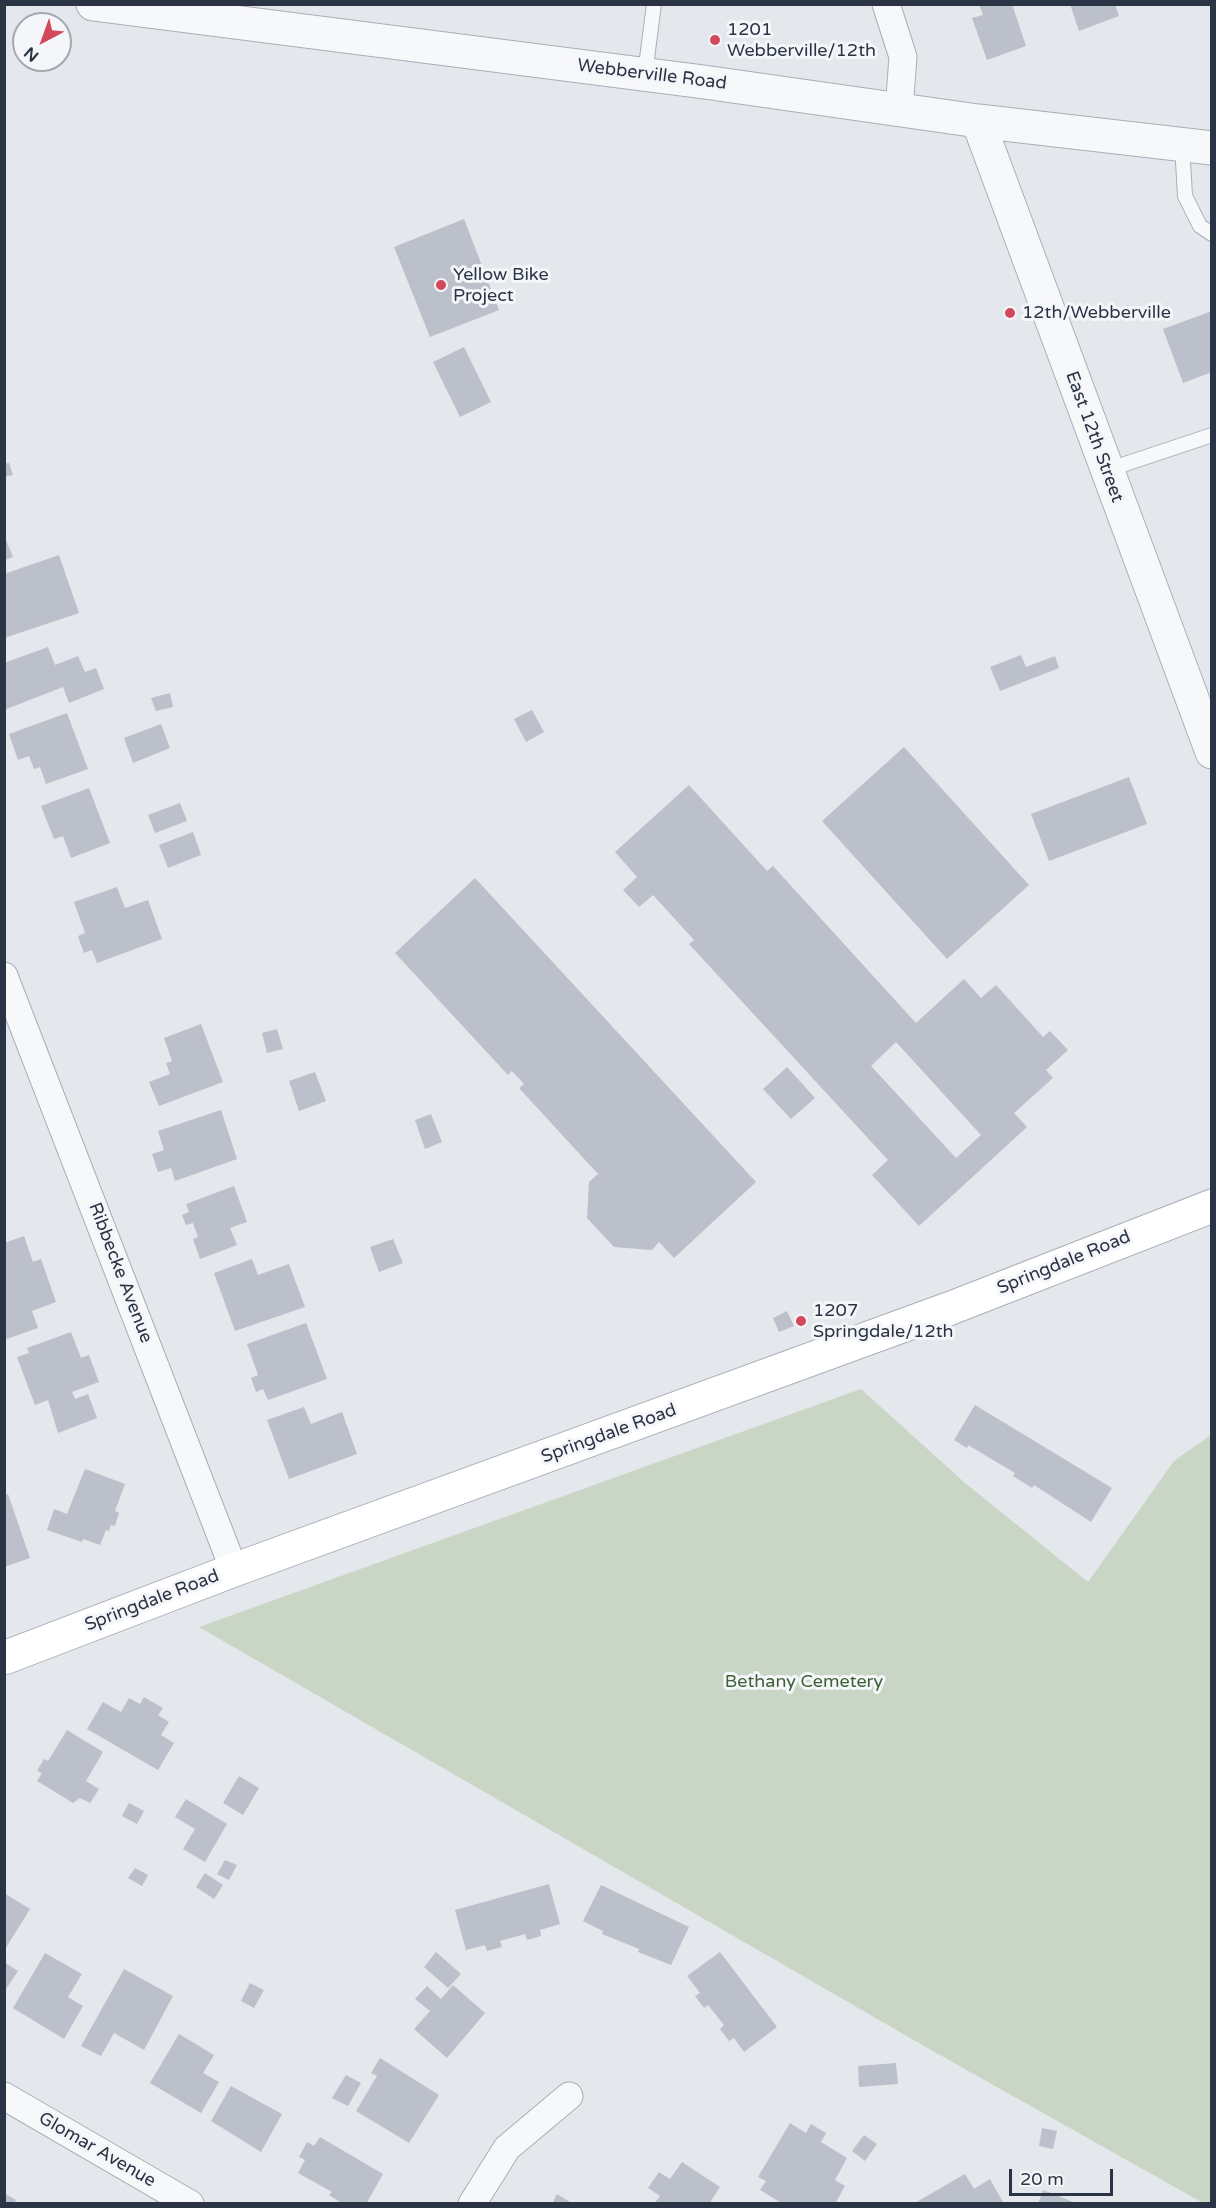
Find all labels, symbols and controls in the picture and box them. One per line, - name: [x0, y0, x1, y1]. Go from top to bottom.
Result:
- north arrow: [12, 12, 72, 72]
- place label: 1201 Webberville/12th: [727, 19, 876, 62]
- marker: 1201 Webberville/12th: [708, 33, 722, 47]
- text: N: [20, 42, 43, 66]
- street label: Webberville Road: [576, 55, 728, 95]
- place label: Yellow Bike Project: [453, 264, 549, 306]
- marker: Yellow Bike Project: [434, 278, 448, 292]
- place label: 12th/Webberville: [1022, 302, 1171, 324]
- marker: 12th/Webberville: [1003, 306, 1017, 320]
- street label: East 12th Street: [1060, 368, 1128, 506]
- street label: Ribbecke Avenue: [83, 1200, 157, 1346]
- street label: Springdale Road: [994, 1226, 1134, 1300]
- place label: 1207 Springdale/12th: [813, 1300, 954, 1342]
- marker: 1207 Springdale/12th: [794, 1314, 808, 1328]
- street label: Springdale Road: [539, 1400, 679, 1468]
- street label: Springdale Road: [82, 1565, 222, 1637]
- park label: Bethany Cemetery: [725, 1671, 883, 1693]
- street label: Glomar Avenue: [35, 2108, 159, 2192]
- scale bar: [1012, 2157, 1116, 2195]
- text: 20 m: [1020, 2168, 1064, 2190]

